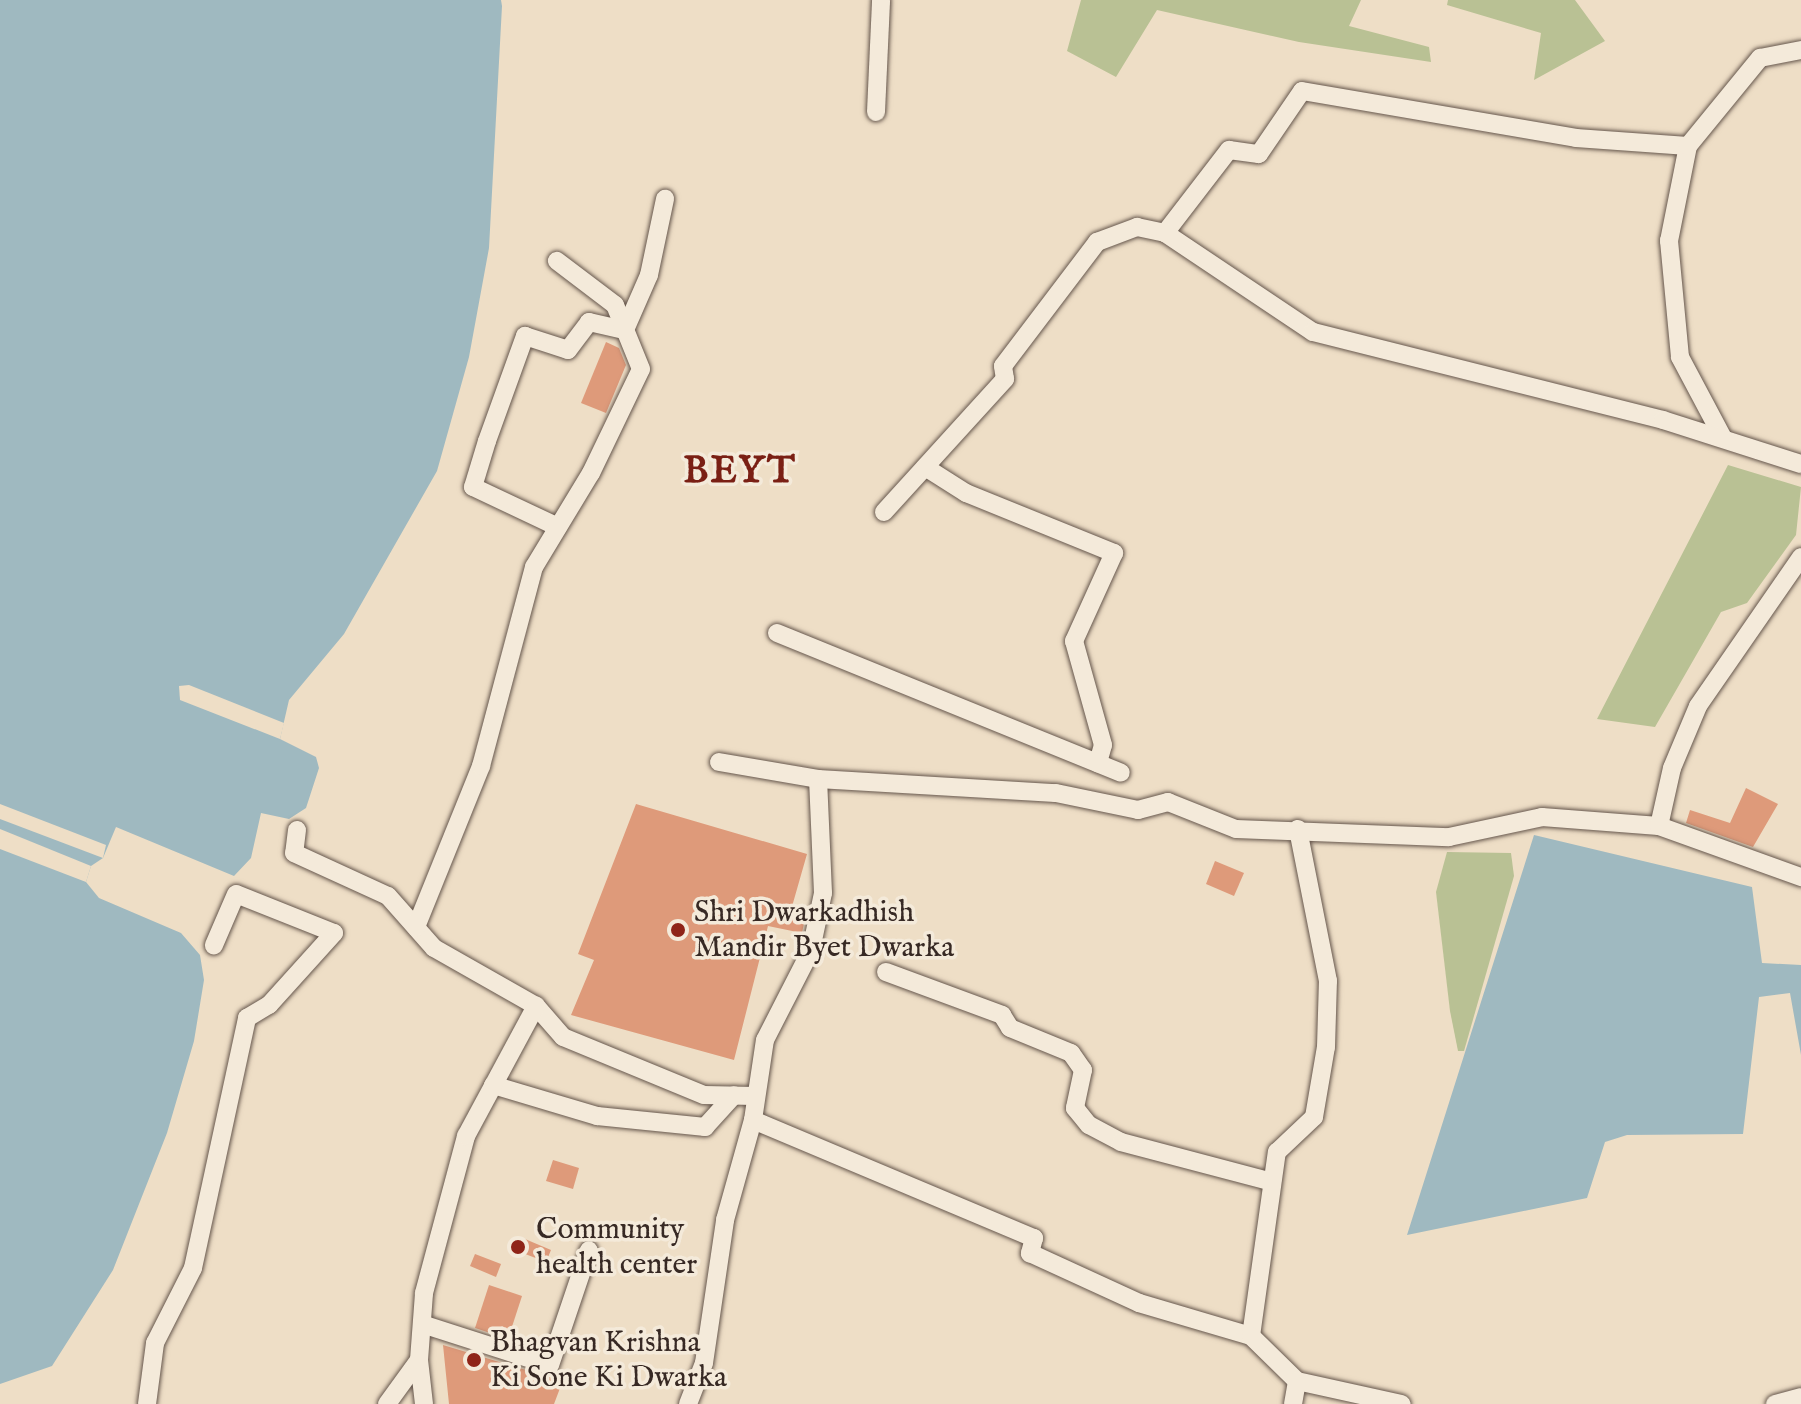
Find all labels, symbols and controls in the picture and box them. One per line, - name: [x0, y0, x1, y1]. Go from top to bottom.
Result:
- district label: BEYT: [683, 450, 797, 496]
- place label: Shri Dwarkadhish Mandir Byet Dwarka: [694, 895, 954, 966]
- marker: Shri Dwarkadhish Mandir Byet Dwarka: [669, 921, 687, 939]
- place label: Community health center: [536, 1212, 697, 1282]
- marker: Community health center: [507, 1236, 529, 1258]
- place label: Bhagvan Krishna Ki Sone Ki Dwarka: [490, 1325, 727, 1396]
- marker: Bhagvan Krishna Ki Sone Ki Dwarka: [465, 1351, 483, 1369]

